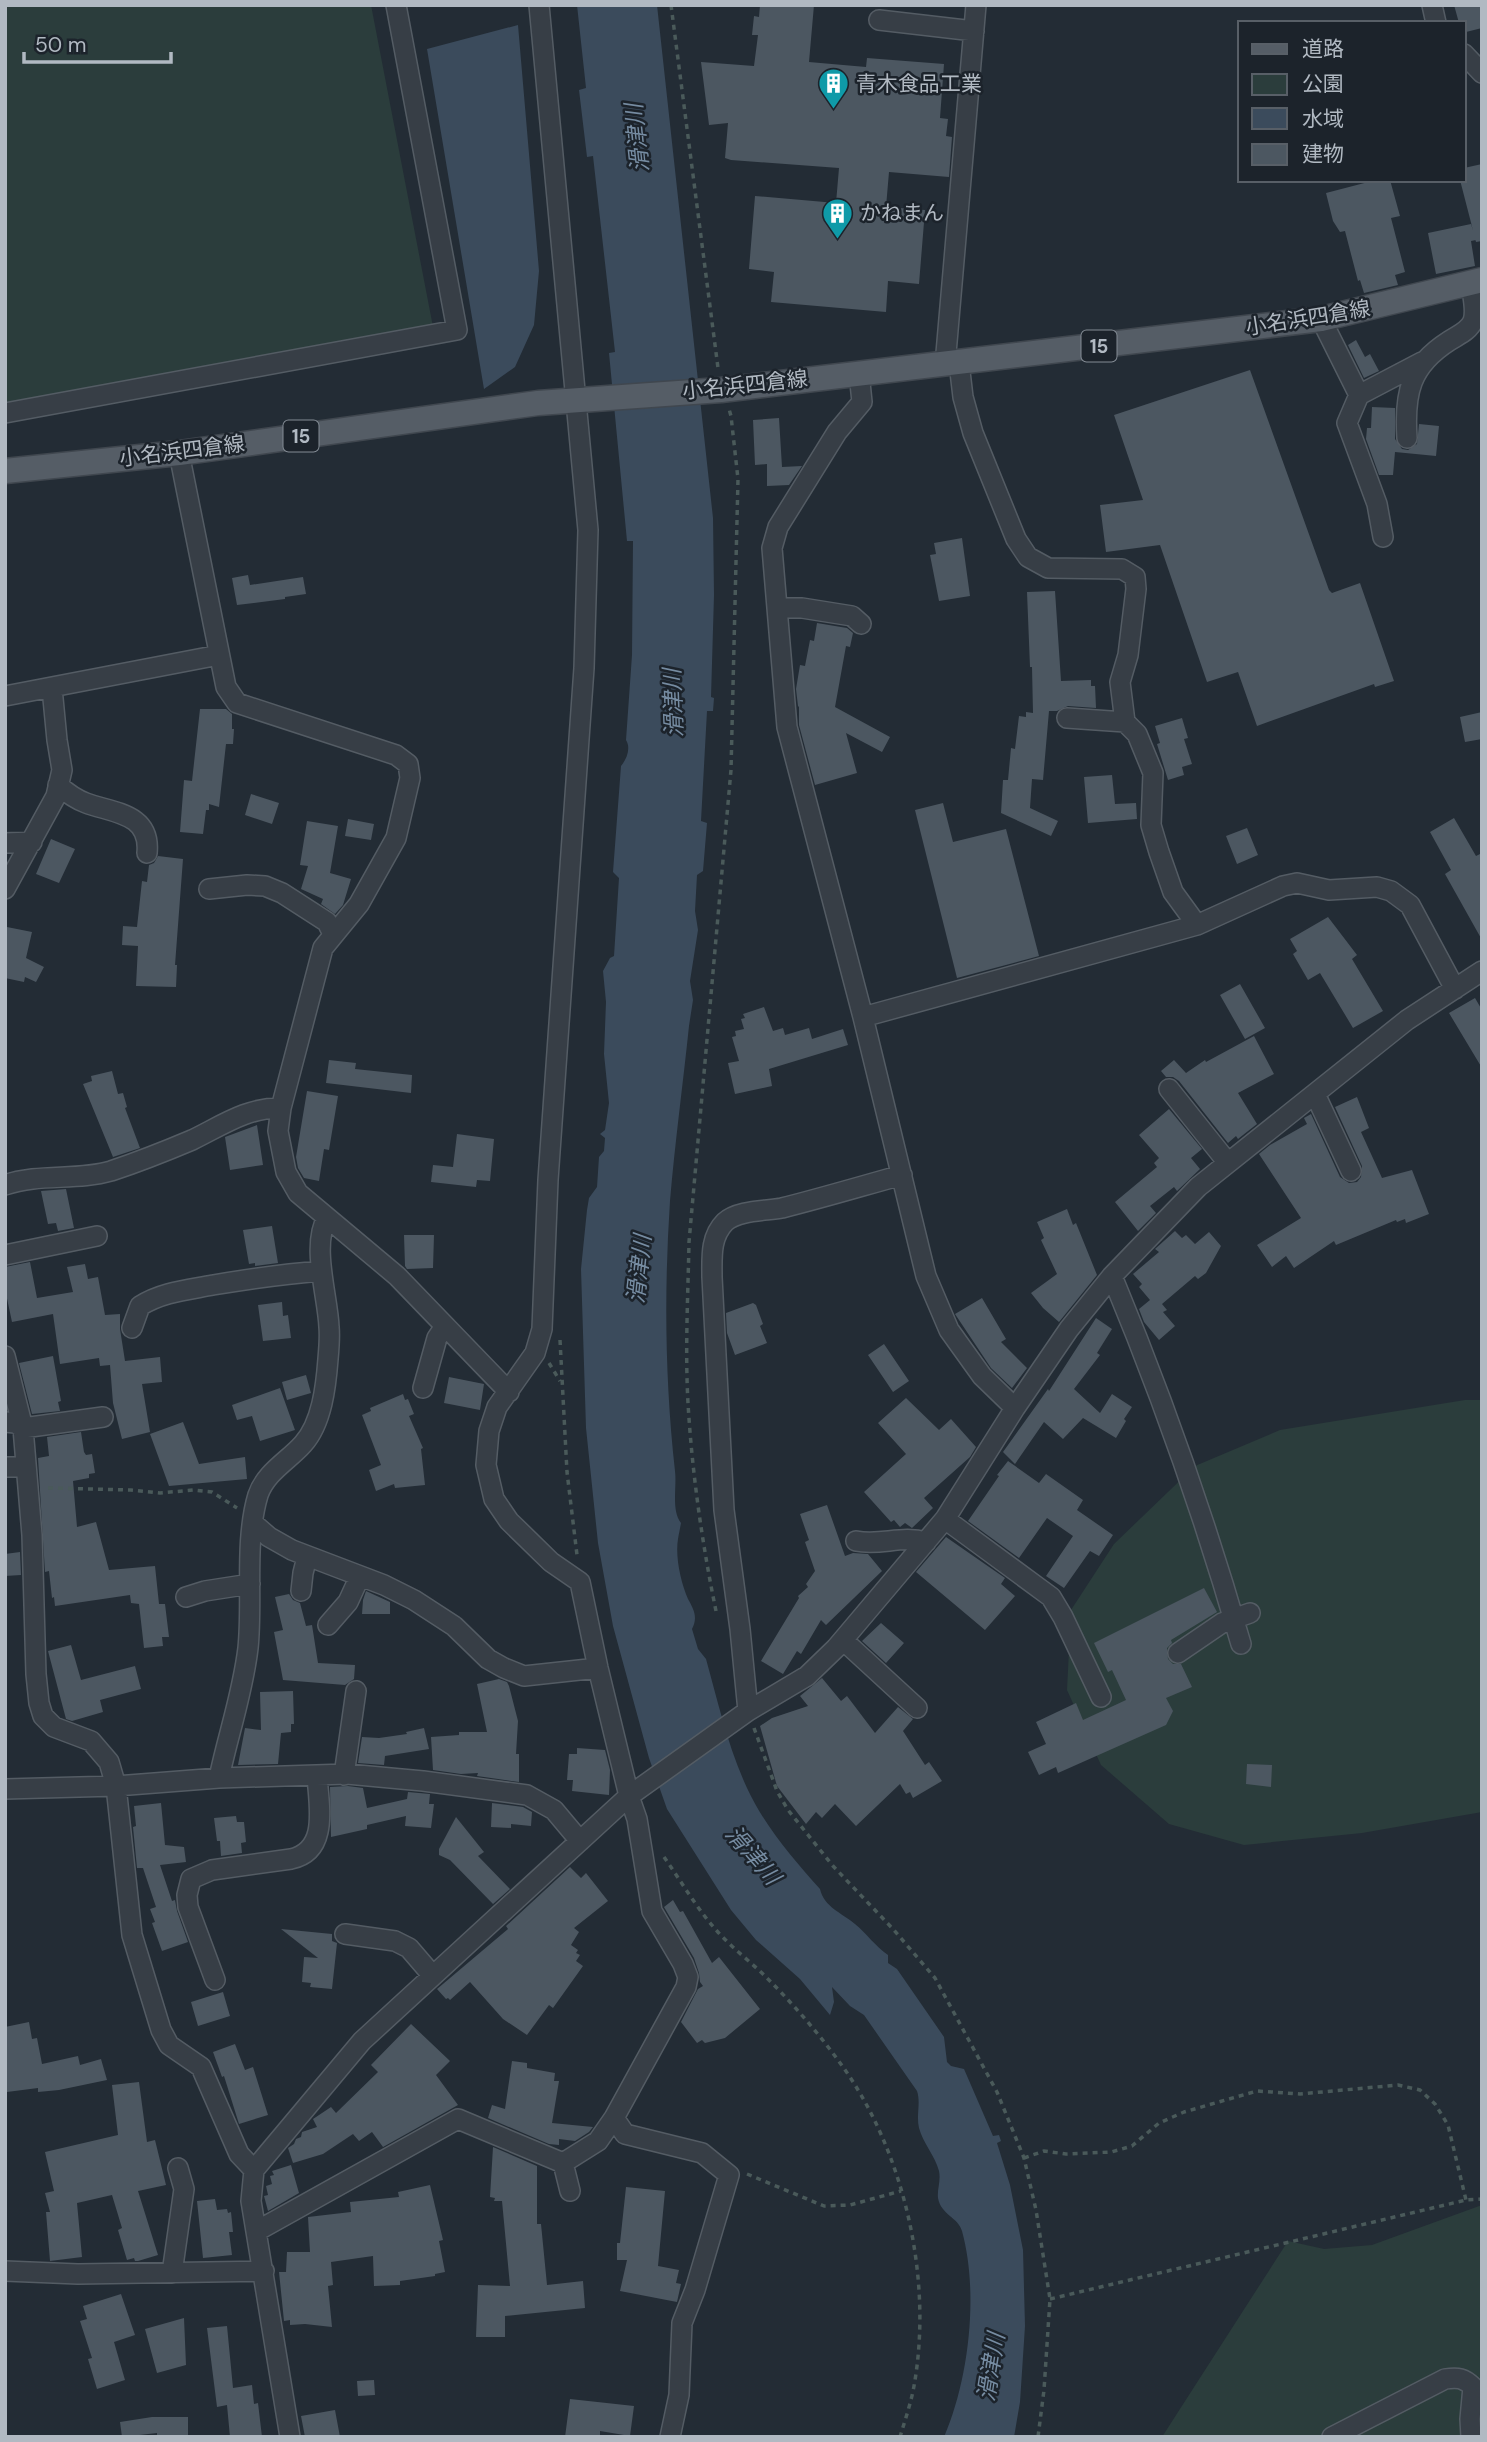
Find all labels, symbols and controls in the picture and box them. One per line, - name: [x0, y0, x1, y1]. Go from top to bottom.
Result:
- scale bar: [24, 21, 172, 65]
- legend: [1238, 21, 1466, 182]
- text: 50 m: [35, 31, 86, 59]
- text: 道路: [1302, 35, 1344, 63]
- building icon: 青木食品工業: [816, 67, 850, 111]
- place label: 青木食品工業: [856, 70, 982, 98]
- text: 公園: [1302, 70, 1344, 98]
- water label: 滑津川: [618, 99, 656, 174]
- text: 水域: [1302, 105, 1344, 133]
- text: 建物: [1302, 140, 1344, 168]
- building icon: かねまん: [820, 196, 854, 240]
- place label: かねまん: [860, 199, 944, 227]
- street label: 小名浜四倉線: [1244, 294, 1372, 342]
- road number: 15: [1082, 330, 1116, 362]
- street label: 小名浜四倉線: [681, 364, 809, 406]
- road number: 15: [284, 420, 318, 452]
- street label: 小名浜四倉線: [118, 429, 246, 473]
- water label: 滑津川: [657, 665, 689, 738]
- water label: 滑津川: [620, 1230, 658, 1305]
- water label: 滑津川: [719, 1819, 789, 1893]
- water label: 滑津川: [971, 2328, 1012, 2403]

